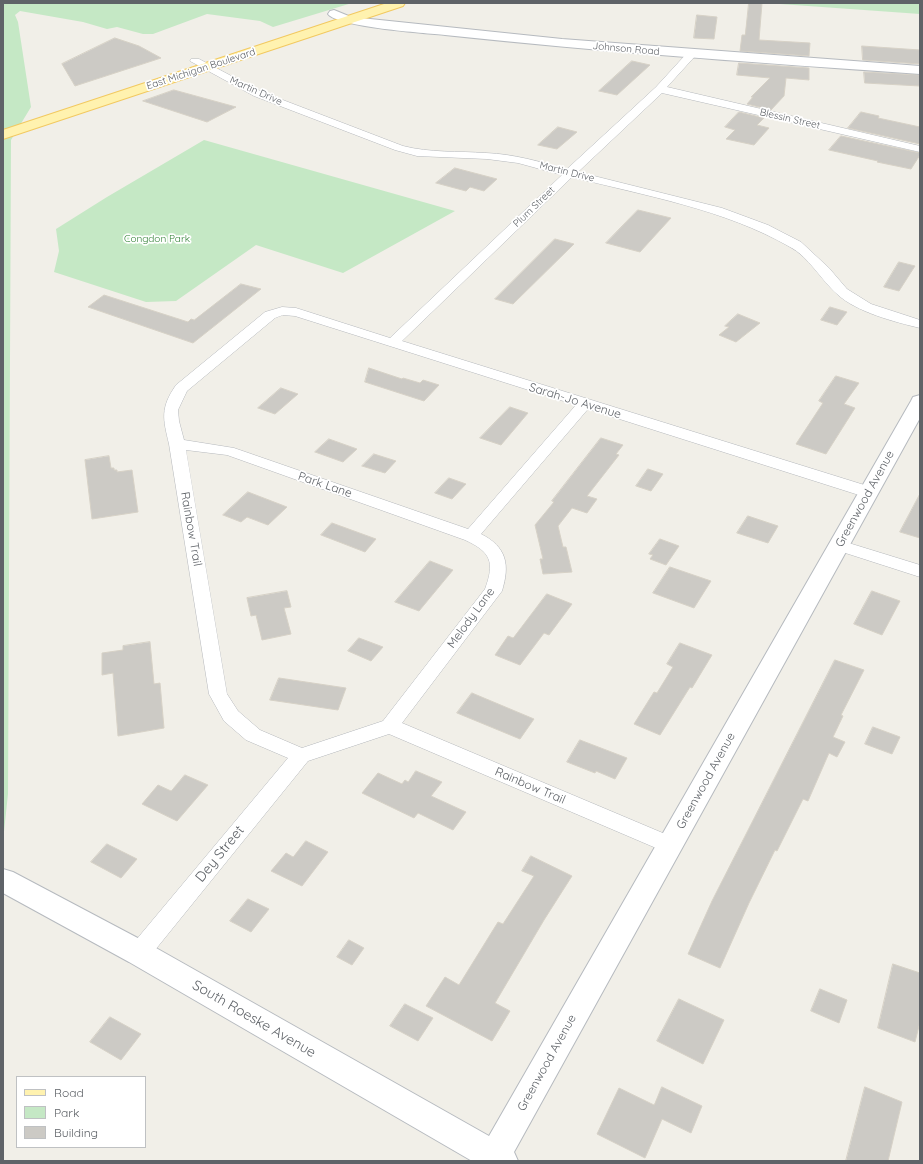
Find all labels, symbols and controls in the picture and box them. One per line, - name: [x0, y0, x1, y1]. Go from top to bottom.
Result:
- street label: Johnson Road: [592, 40, 660, 58]
- street label: East Michigan Boulevard: [145, 46, 257, 92]
- street label: Martin Drive: [228, 74, 284, 108]
- street label: Blessin Street: [759, 106, 821, 132]
- street label: Martin Drive: [538, 159, 596, 185]
- street label: Plum Street: [511, 184, 557, 230]
- park label: Congdon Park: [124, 233, 190, 245]
- street label: Sarah-Jo Avenue: [527, 380, 623, 422]
- street label: Greenwood Avenue: [832, 448, 898, 550]
- street label: Park Lane: [296, 469, 354, 501]
- street label: Rainbow Trail: [177, 491, 205, 567]
- street label: Melody Lane: [444, 585, 498, 651]
- street label: Greenwood Avenue: [673, 730, 739, 832]
- street label: Rainbow Trail: [493, 765, 567, 807]
- street label: Dey Street: [192, 822, 248, 886]
- street label: South Roeske Avenue: [189, 977, 319, 1061]
- street label: Greenwood Avenue: [514, 1012, 580, 1114]
- legend: [16, 1076, 146, 1148]
- text: Road: [54, 1085, 84, 1100]
- text: Park: [54, 1105, 79, 1120]
- text: Building: [54, 1125, 98, 1140]

